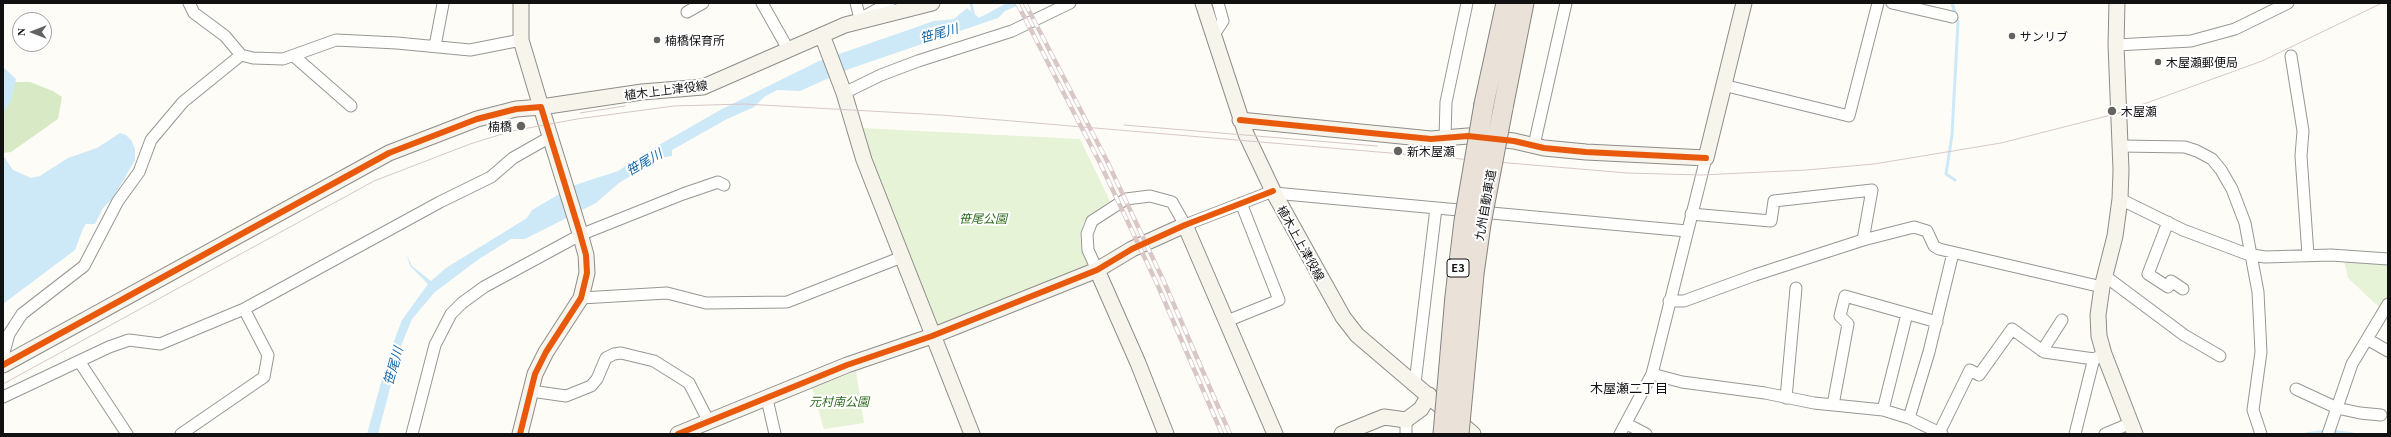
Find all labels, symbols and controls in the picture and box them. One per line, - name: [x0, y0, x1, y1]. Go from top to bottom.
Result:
- north arrow: [12, 12, 52, 52]
- water label: 笹尾川: [918, 20, 960, 46]
- text: N: [15, 28, 27, 36]
- place label: サンリブ: [2020, 29, 2068, 43]
- marker: サンリブ: [2007, 31, 2017, 41]
- place label: 楠橋保育所: [665, 33, 725, 47]
- marker: 楠橋保育所: [652, 35, 662, 45]
- place label: 木屋瀬郵便局: [2166, 55, 2238, 69]
- marker: 木屋瀬郵便局: [2153, 57, 2163, 67]
- street label: 植木上上津役線: [623, 78, 709, 102]
- place label: 木屋瀬: [2121, 104, 2157, 118]
- marker: 木屋瀬: [2106, 105, 2118, 117]
- place label: 楠橋: [488, 119, 512, 133]
- marker: 楠橋: [515, 120, 527, 132]
- place label: 新木屋瀬: [1407, 144, 1455, 158]
- water label: 笹尾川: [623, 145, 665, 179]
- marker: 新木屋瀬: [1392, 145, 1404, 157]
- street label: 九州自動車道: [1472, 168, 1498, 242]
- street label: 植木上上津役線: [1274, 203, 1328, 283]
- park label: 笹尾公園: [959, 211, 1007, 225]
- road number: E3: [1447, 259, 1469, 277]
- water label: 笹尾川: [380, 345, 406, 387]
- district label: 木屋瀬二丁目: [1590, 380, 1668, 396]
- park label: 元村南公園: [809, 394, 869, 408]

